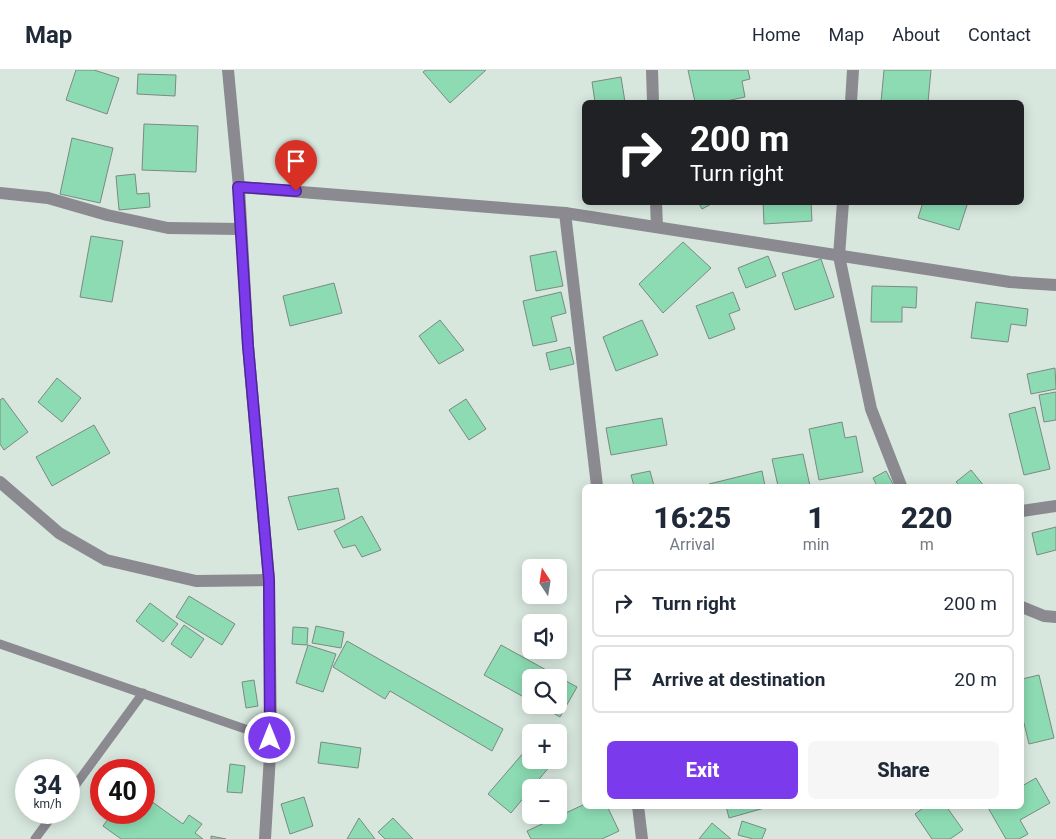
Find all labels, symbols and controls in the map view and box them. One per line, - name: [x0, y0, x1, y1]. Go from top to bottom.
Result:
- text: Map: [25, 21, 72, 49]
- text: Home: [752, 24, 801, 45]
- text: Map: [829, 24, 864, 45]
- text: About: [892, 24, 940, 45]
- text: Contact: [968, 24, 1031, 45]
- text: 200 m: [690, 119, 789, 160]
- icon: right: [607, 120, 672, 185]
- pin: [275, 140, 317, 191]
- icon: arrive: [282, 147, 310, 175]
- text: Turn right: [690, 161, 784, 186]
- text: 16:25: [653, 500, 731, 535]
- text: 1: [807, 500, 825, 535]
- text: 220: [901, 500, 953, 535]
- text: Arrival: [670, 535, 715, 554]
- text: min: [803, 535, 829, 554]
- text: m: [920, 535, 934, 554]
- north arrow: [522, 559, 568, 604]
- map controls: [522, 559, 567, 824]
- icon: right: [609, 589, 637, 617]
- text: Turn right: [652, 592, 736, 615]
- text: 200 m: [944, 592, 997, 615]
- button: sound: [522, 614, 567, 659]
- icon: arrive: [609, 665, 637, 693]
- text: Arrive at destination: [652, 668, 825, 691]
- text: 20 m: [954, 668, 997, 691]
- button: search: [522, 669, 567, 714]
- position arrow: [243, 711, 295, 763]
- button: +: [522, 724, 567, 769]
- button: Exit: [607, 741, 798, 799]
- button: Share: [808, 741, 999, 799]
- speed limit sign: 40: [90, 759, 155, 824]
- text: 34: [33, 771, 62, 800]
- button: −: [522, 779, 567, 824]
- text: km/h: [33, 797, 62, 811]

